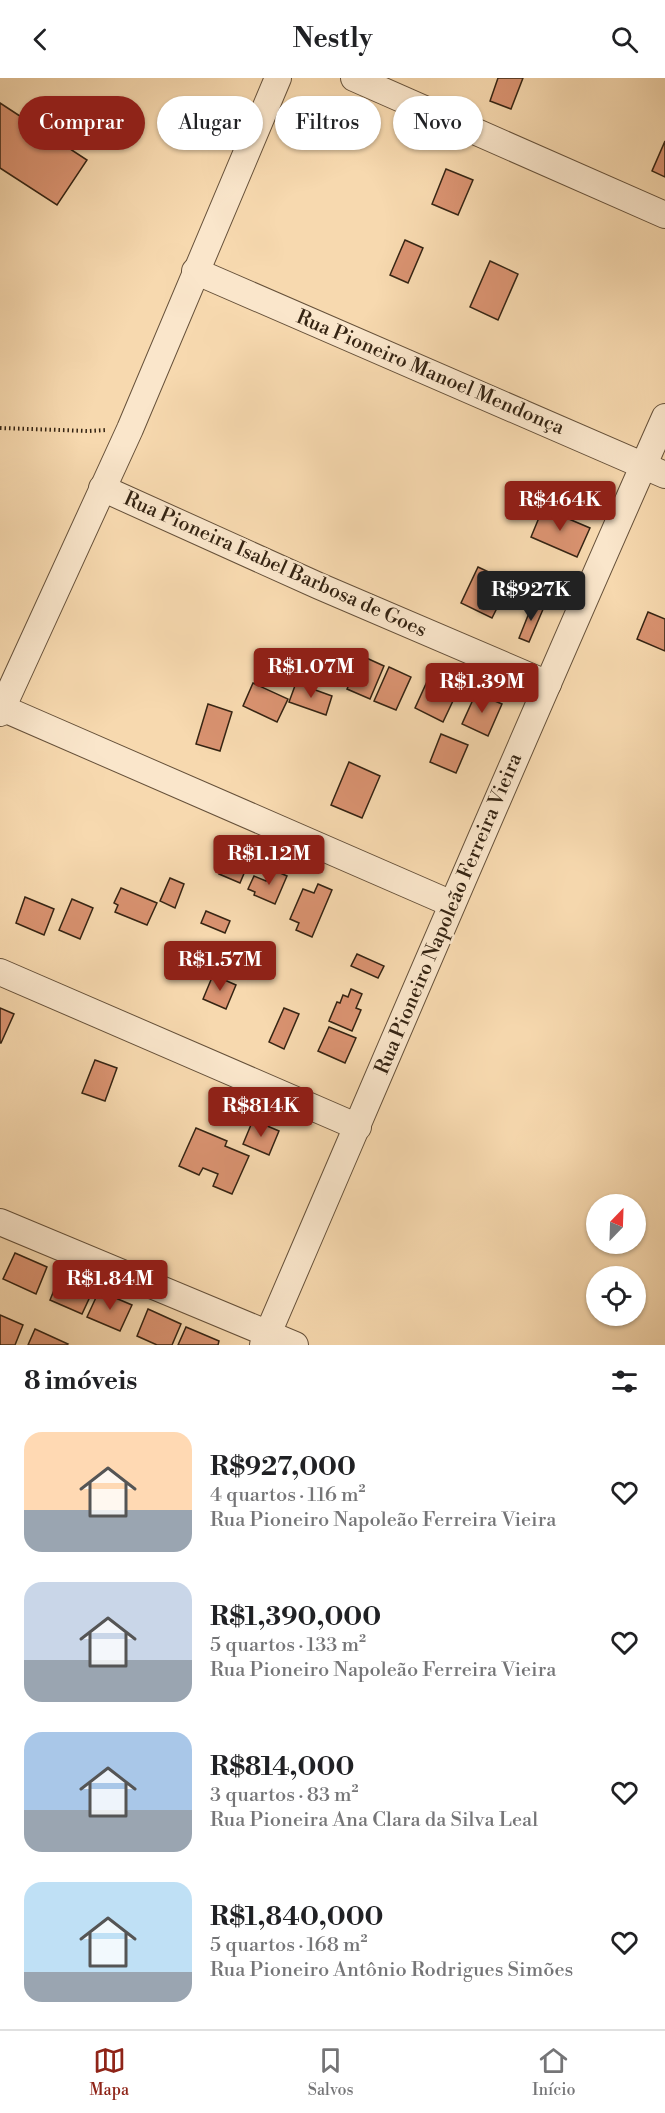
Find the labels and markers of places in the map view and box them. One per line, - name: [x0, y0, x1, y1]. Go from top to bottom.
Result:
- pin: R$464K: [511, 481, 609, 532]
- pin: R$927K: [482, 571, 580, 622]
- pin: R$1.07M: [256, 648, 366, 699]
- pin: R$1.39M: [427, 663, 537, 714]
- pin: R$1.12M: [214, 835, 324, 886]
- pin: R$1.57M: [165, 941, 275, 992]
- pin: R$814K: [212, 1087, 310, 1138]
- pin: R$1.84M: [55, 1260, 165, 1311]

